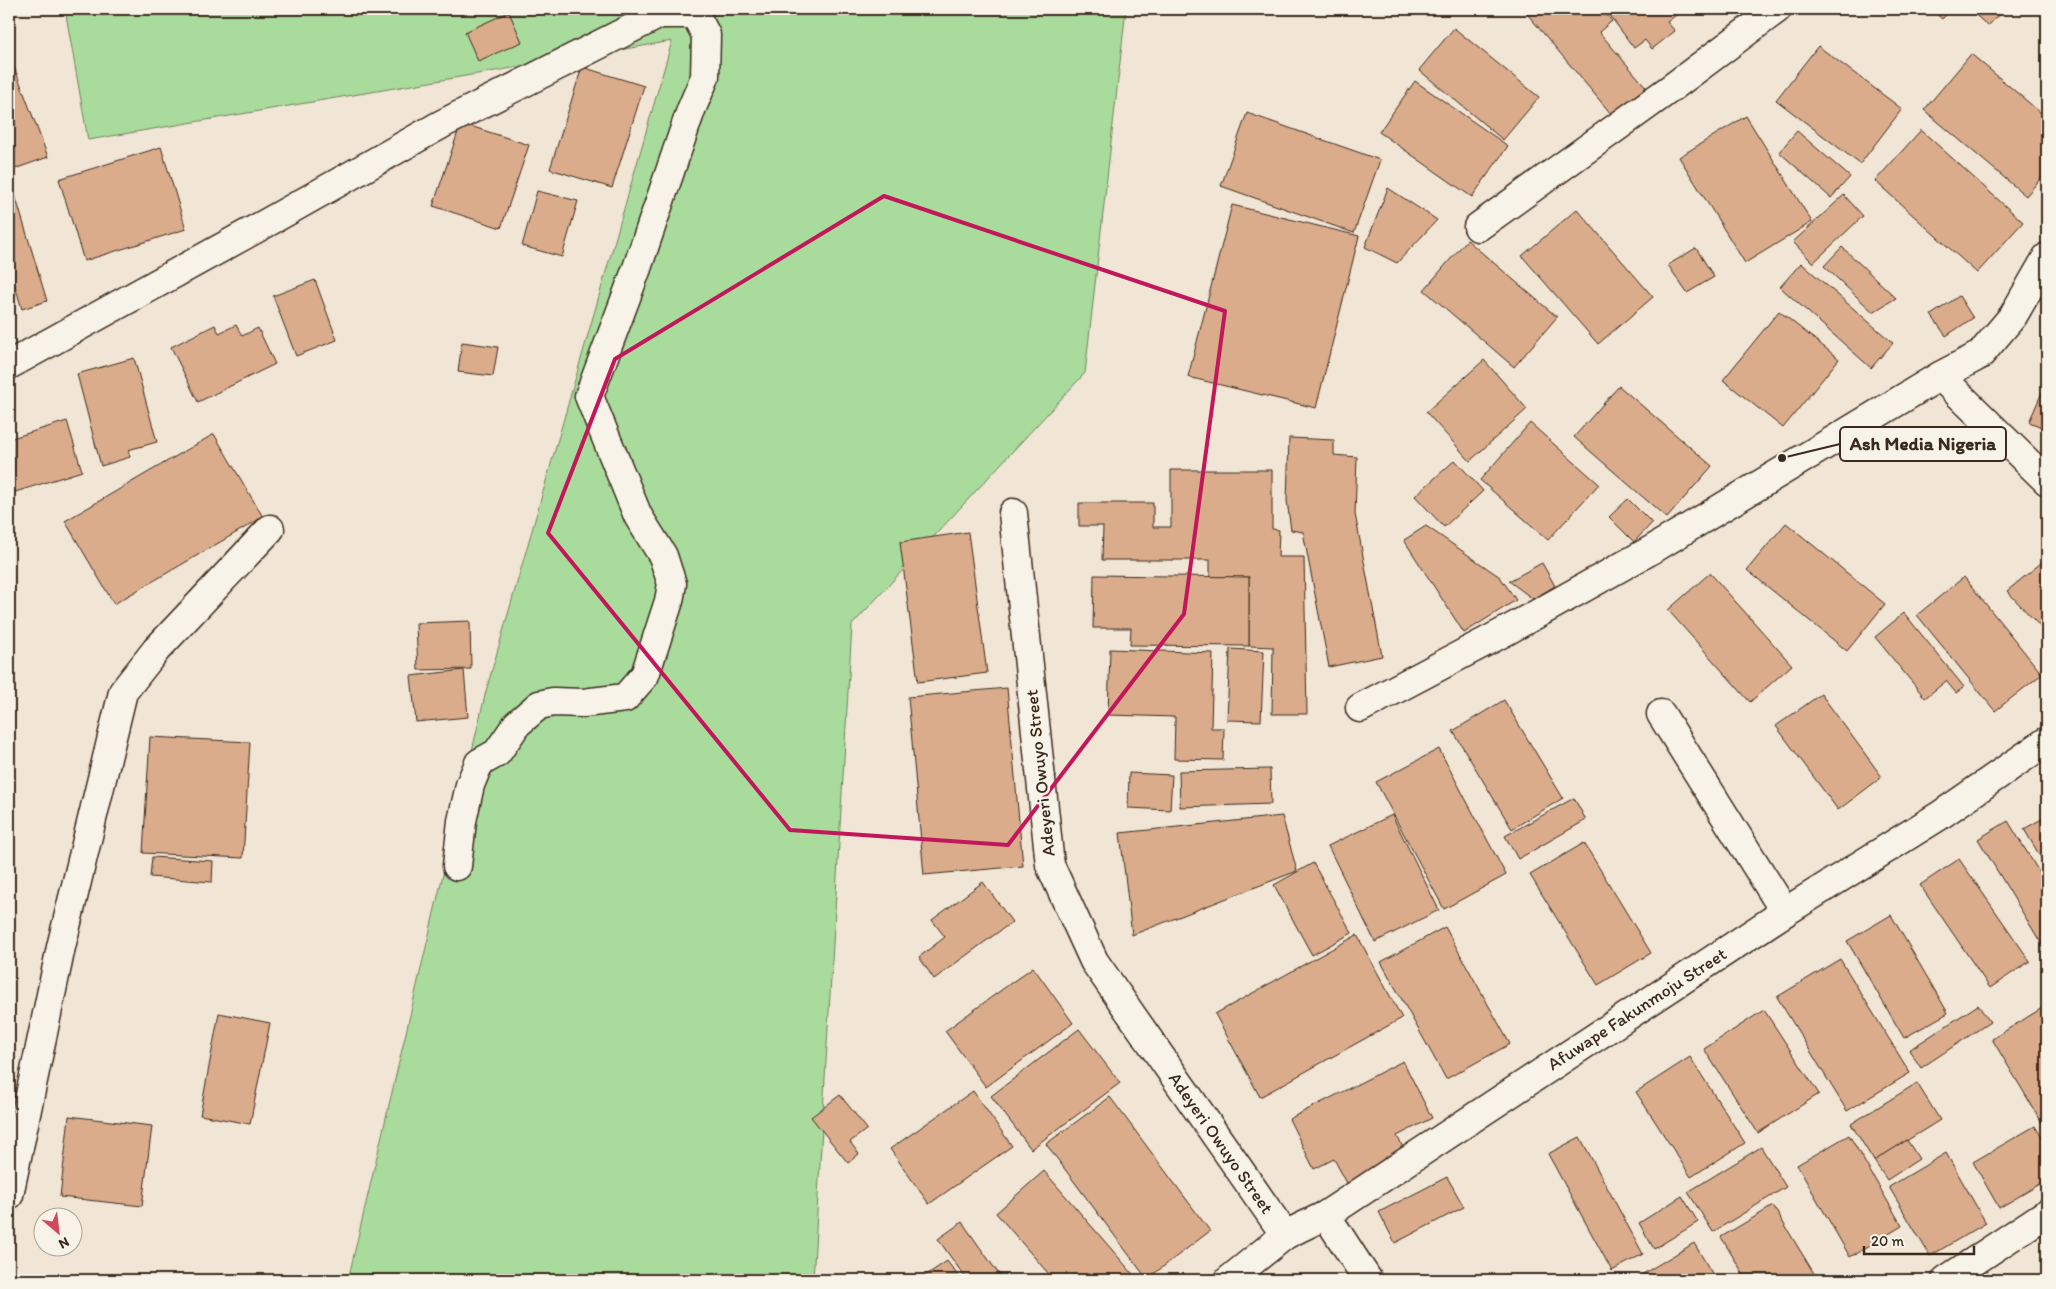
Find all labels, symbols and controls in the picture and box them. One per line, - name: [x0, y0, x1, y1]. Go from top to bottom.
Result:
- callout: Ash Media Nigeria: [1840, 427, 2006, 461]
- text: Ash Media Nigeria: [1849, 432, 1997, 455]
- street label: Adeyeri Owuyo Street: [1020, 688, 1060, 858]
- street label: Afuwape Fakunmoju Street: [1543, 943, 1731, 1075]
- street label: Adeyeri Owuyo Street: [1164, 1068, 1278, 1218]
- north arrow: [32, 1206, 82, 1256]
- scale bar: [1864, 1224, 1974, 1256]
- text: 20 m: [1871, 1232, 1905, 1250]
- text: N: [56, 1233, 72, 1253]

